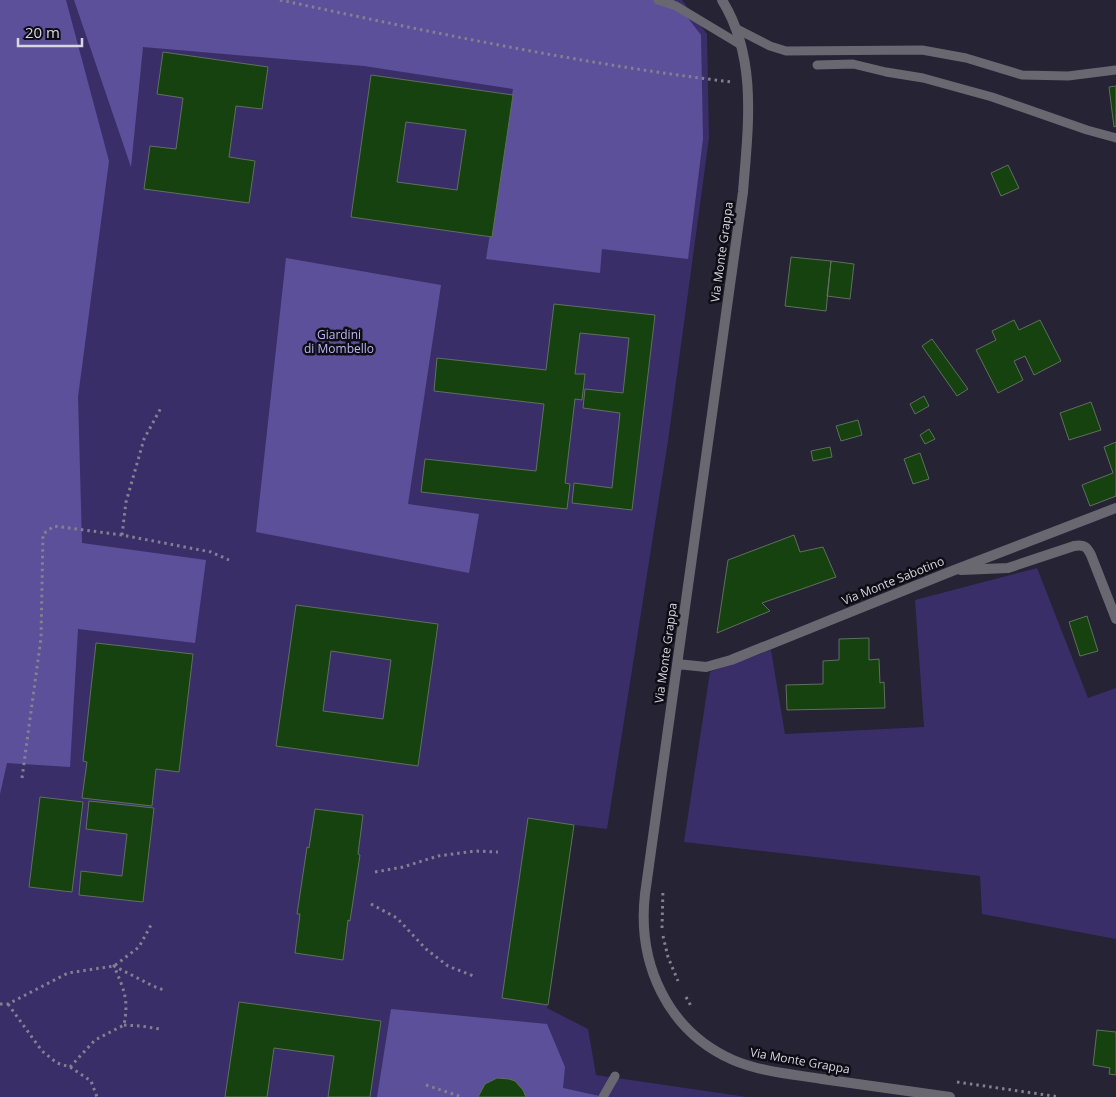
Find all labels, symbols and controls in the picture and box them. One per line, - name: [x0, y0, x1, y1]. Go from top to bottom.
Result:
- scale bar: [18, 15, 81, 47]
- text: 20 m: [25, 22, 60, 42]
- street label: Via Monte Grappa: [706, 201, 737, 303]
- park label: Giardini di Mombello: [304, 326, 374, 357]
- street label: Via Monte Sabotino: [839, 552, 947, 609]
- street label: Via Monte Grappa: [650, 602, 681, 704]
- street label: Via Monte Grappa: [749, 1043, 851, 1078]

